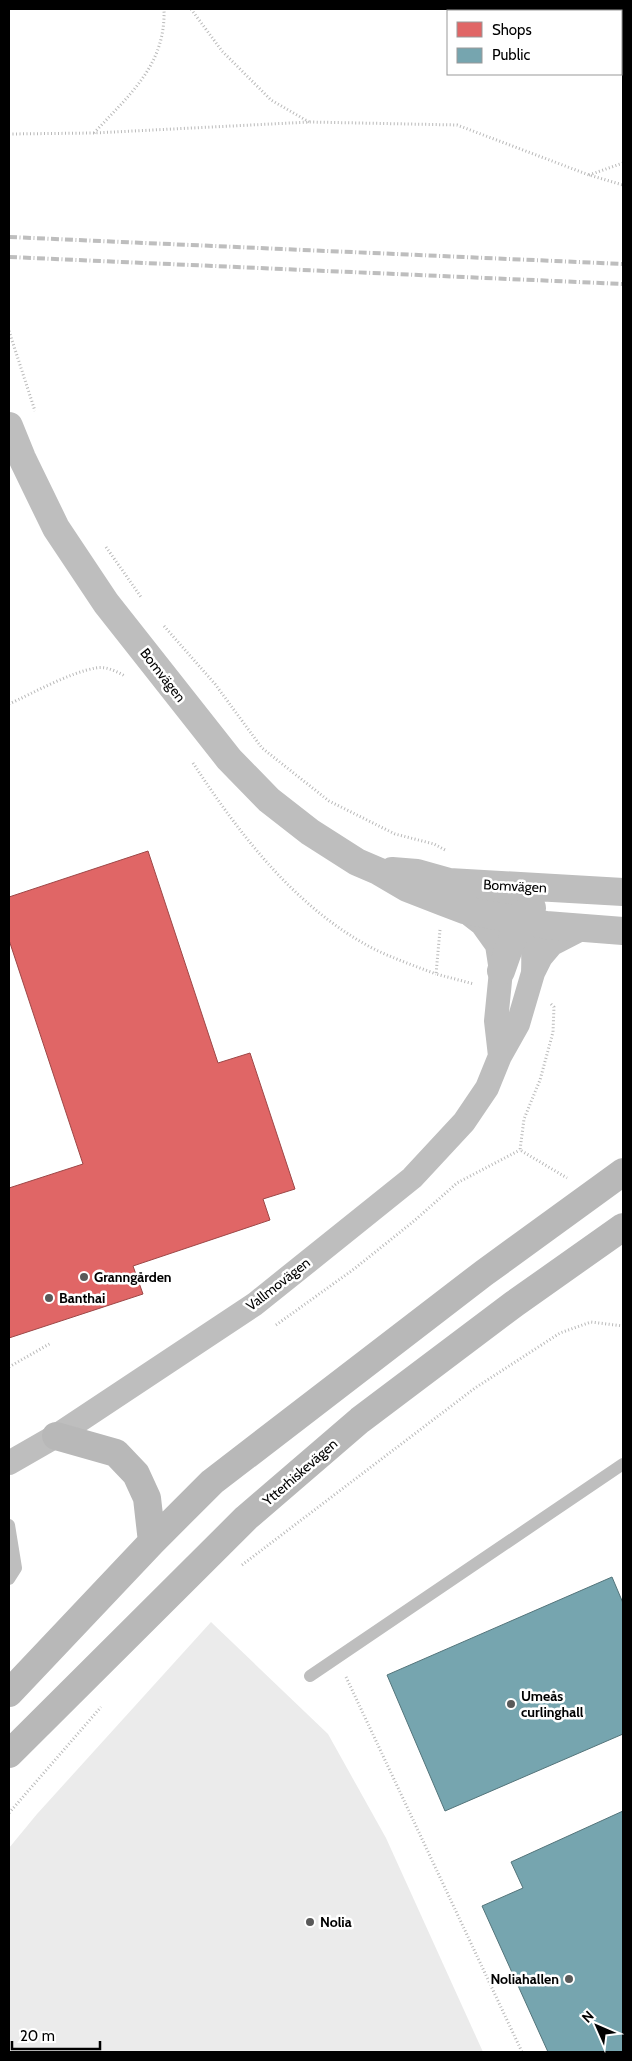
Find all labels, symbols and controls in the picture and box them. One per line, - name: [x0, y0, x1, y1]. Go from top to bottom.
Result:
- legend: [447, 10, 622, 75]
- text: Shops: [492, 21, 532, 39]
- text: Public: [492, 46, 530, 64]
- street label: Bomvägen: [136, 644, 190, 706]
- street label: Bomvägen: [483, 875, 547, 897]
- street label: Vallmovägen: [242, 1253, 314, 1315]
- place label: Granngården: [94, 1268, 172, 1286]
- marker: Granngården: [78, 1271, 90, 1283]
- place label: Banthai: [59, 1289, 105, 1307]
- marker: Banthai: [43, 1292, 55, 1304]
- street label: Ytterhiskevägen: [258, 1434, 341, 1510]
- place label: Umeås curlinghall: [521, 1687, 584, 1721]
- marker: Umeås curlinghall: [505, 1698, 517, 1710]
- place label: Nolia: [320, 1913, 352, 1931]
- marker: Nolia: [304, 1916, 316, 1928]
- place label: Noliahallen: [490, 1970, 559, 1988]
- marker: Noliahallen: [563, 1973, 575, 1985]
- north arrow: [572, 2001, 622, 2051]
- text: N: [578, 2007, 598, 2027]
- scale bar: [12, 2018, 100, 2050]
- text: 20 m: [20, 2027, 55, 2045]

